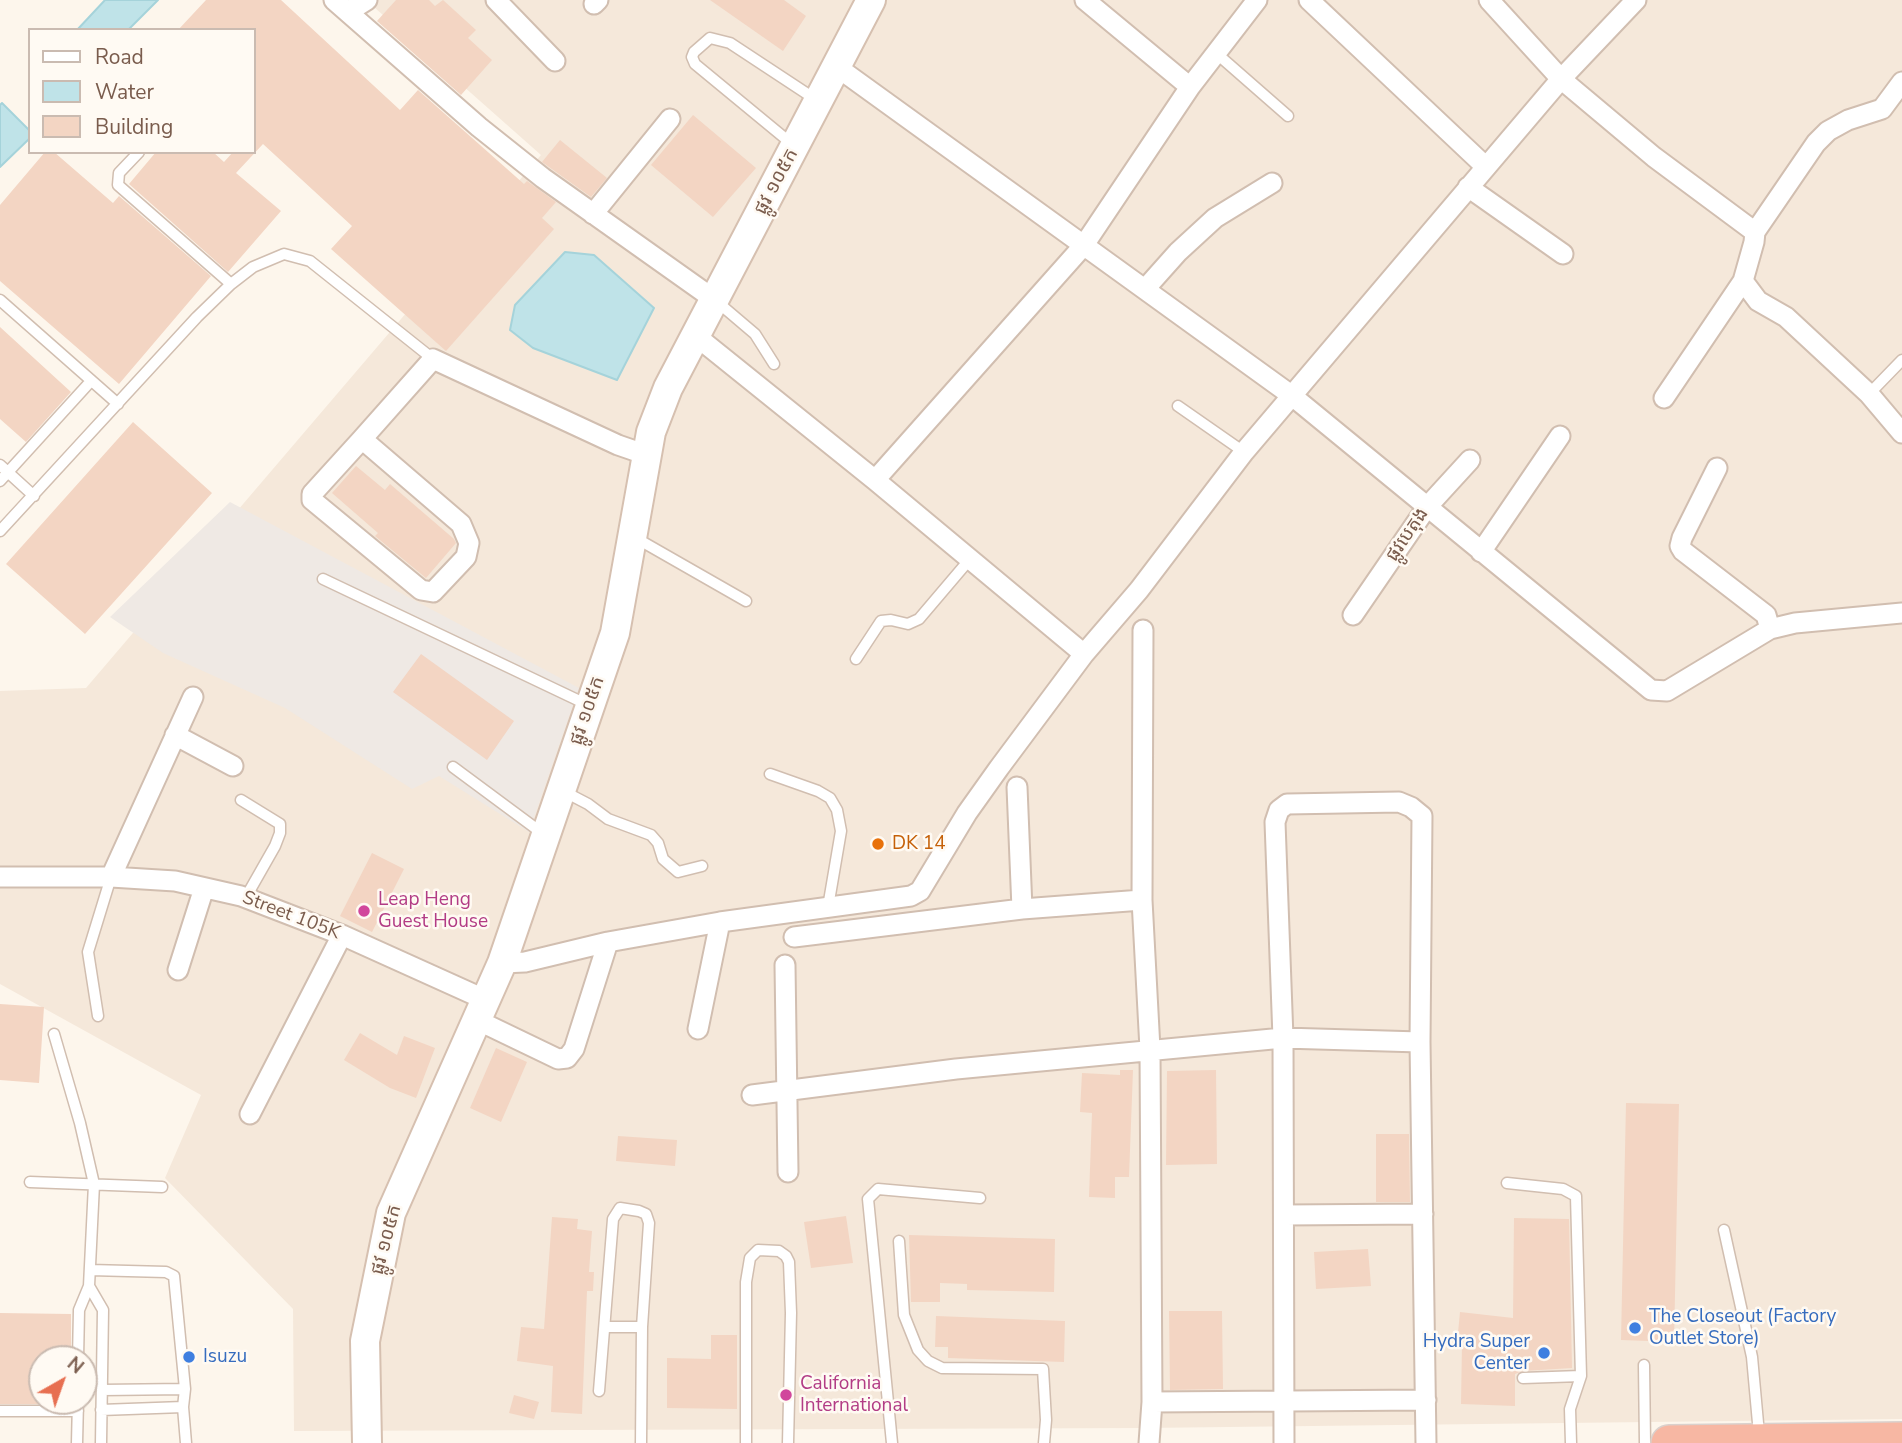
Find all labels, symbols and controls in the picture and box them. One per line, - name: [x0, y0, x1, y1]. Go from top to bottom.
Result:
- legend: [28, 28, 256, 154]
- text: Road: [95, 43, 144, 71]
- text: Water: [95, 78, 154, 106]
- text: Building: [95, 113, 173, 141]
- street label: ផ្លូវ ១០៥ក: [750, 145, 804, 219]
- street label: ផ្លូវបេតុង: [1382, 504, 1434, 566]
- street label: ផ្លូវ ១០៥ក: [566, 674, 610, 748]
- place label: DK 14: [892, 833, 946, 855]
- marker: DK 14: [870, 836, 886, 852]
- street label: Street 105K: [239, 887, 343, 945]
- place label: Leap Heng Guest House: [378, 889, 488, 933]
- marker: Leap Heng Guest House: [356, 903, 372, 919]
- street label: ផ្លូវ ១០៥ក: [367, 1203, 407, 1277]
- place label: The Closeout (Factory Outlet Store): [1649, 1306, 1836, 1350]
- marker: The Closeout (Factory Outlet Store): [1627, 1320, 1643, 1336]
- place label: Hydra Super Center: [1423, 1331, 1530, 1375]
- north arrow: [28, 1345, 98, 1415]
- marker: Hydra Super Center: [1536, 1345, 1552, 1361]
- place label: Isuzu: [203, 1346, 247, 1368]
- marker: Isuzu: [181, 1349, 197, 1365]
- text: N: [61, 1351, 89, 1380]
- place label: California International: [800, 1373, 908, 1417]
- marker: California International: [778, 1387, 794, 1403]

